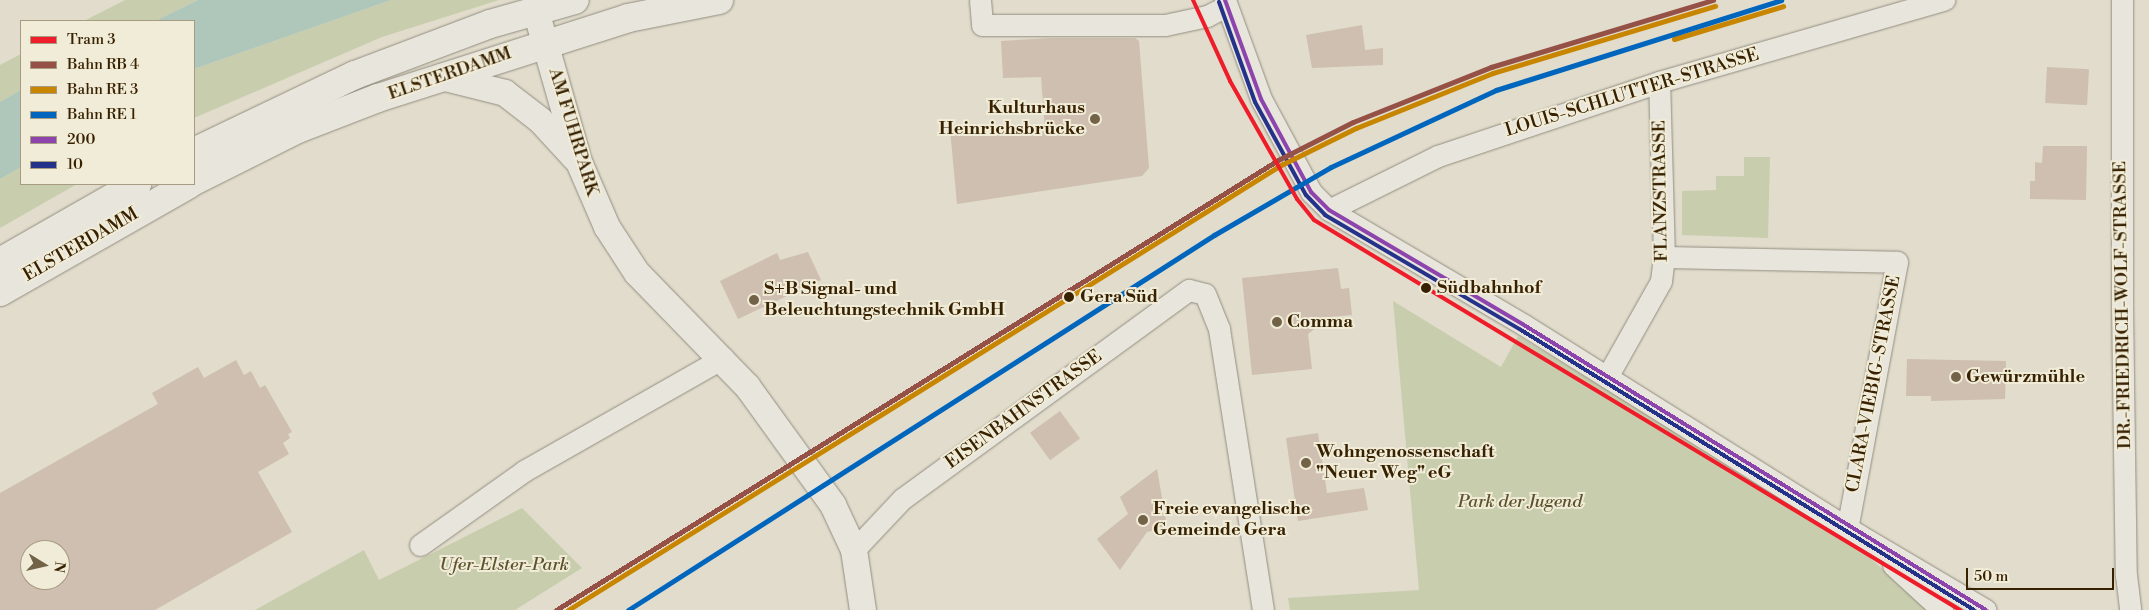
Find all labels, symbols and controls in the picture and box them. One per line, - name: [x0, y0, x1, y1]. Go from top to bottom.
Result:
- legend: [20, 20, 195, 185]
- text: Tram 3: [67, 30, 115, 49]
- street label: ELSTERDAMM: [385, 43, 515, 105]
- street label: LOUIS-SCHLUTTER-STRASSE: [1502, 44, 1762, 142]
- text: Bahn RB 4: [67, 55, 139, 74]
- street label: AM FUHRPARK: [543, 65, 603, 199]
- text: Bahn RE 3: [67, 80, 138, 99]
- place label: Kulturhaus Heinrichsbrücke: [939, 98, 1085, 140]
- text: Bahn RE 1: [67, 105, 136, 124]
- marker: Kulturhaus Heinrichsbrücke: [1089, 113, 1101, 125]
- street label: FLANZSTRASSE: [1649, 120, 1673, 262]
- text: 200: [67, 130, 95, 149]
- text: 10: [67, 155, 83, 174]
- street label: DR.-FRIEDRICH-WOLF-STRASSE: [2110, 161, 2136, 449]
- street label: ELSTERDAMM: [20, 203, 142, 287]
- street label: CLARA-VIEBIG-STRASSE: [1842, 273, 1906, 495]
- place label: Südbahnhof: [1437, 277, 1541, 299]
- place label: S+B Signal- und Beleuchtungstechnik GmbH: [764, 279, 1005, 322]
- marker: Südbahnhof: [1419, 281, 1433, 295]
- place label: Gera Süd: [1080, 286, 1158, 308]
- marker: Gera Süd: [1062, 290, 1076, 304]
- marker: S+B Signal- und Beleuchtungstechnik GmbH: [748, 294, 760, 306]
- place label: Comma: [1287, 311, 1353, 333]
- marker: Comma: [1271, 316, 1283, 328]
- street label: EISENBAHNSTRASSE: [941, 346, 1107, 474]
- place label: Gewürzmühle: [1966, 366, 2085, 388]
- marker: Gewürzmühle: [1950, 371, 1962, 383]
- place label: Wohngenossenschaft "Neuer Weg" eG: [1316, 442, 1494, 484]
- marker: Wohngenossenschaft "Neuer Weg" eG: [1300, 457, 1312, 469]
- park label: Park der Jugend: [1458, 491, 1582, 513]
- place label: Freie evangelische Gemeinde Gera: [1153, 499, 1311, 542]
- marker: Freie evangelische Gemeinde Gera: [1137, 514, 1149, 526]
- north arrow: [20, 540, 70, 590]
- park label: Ufer-Elster-Park: [439, 554, 569, 576]
- scale bar: [1969, 558, 2116, 590]
- text: N: [49, 560, 69, 574]
- text: 50 m: [1974, 567, 2008, 586]

